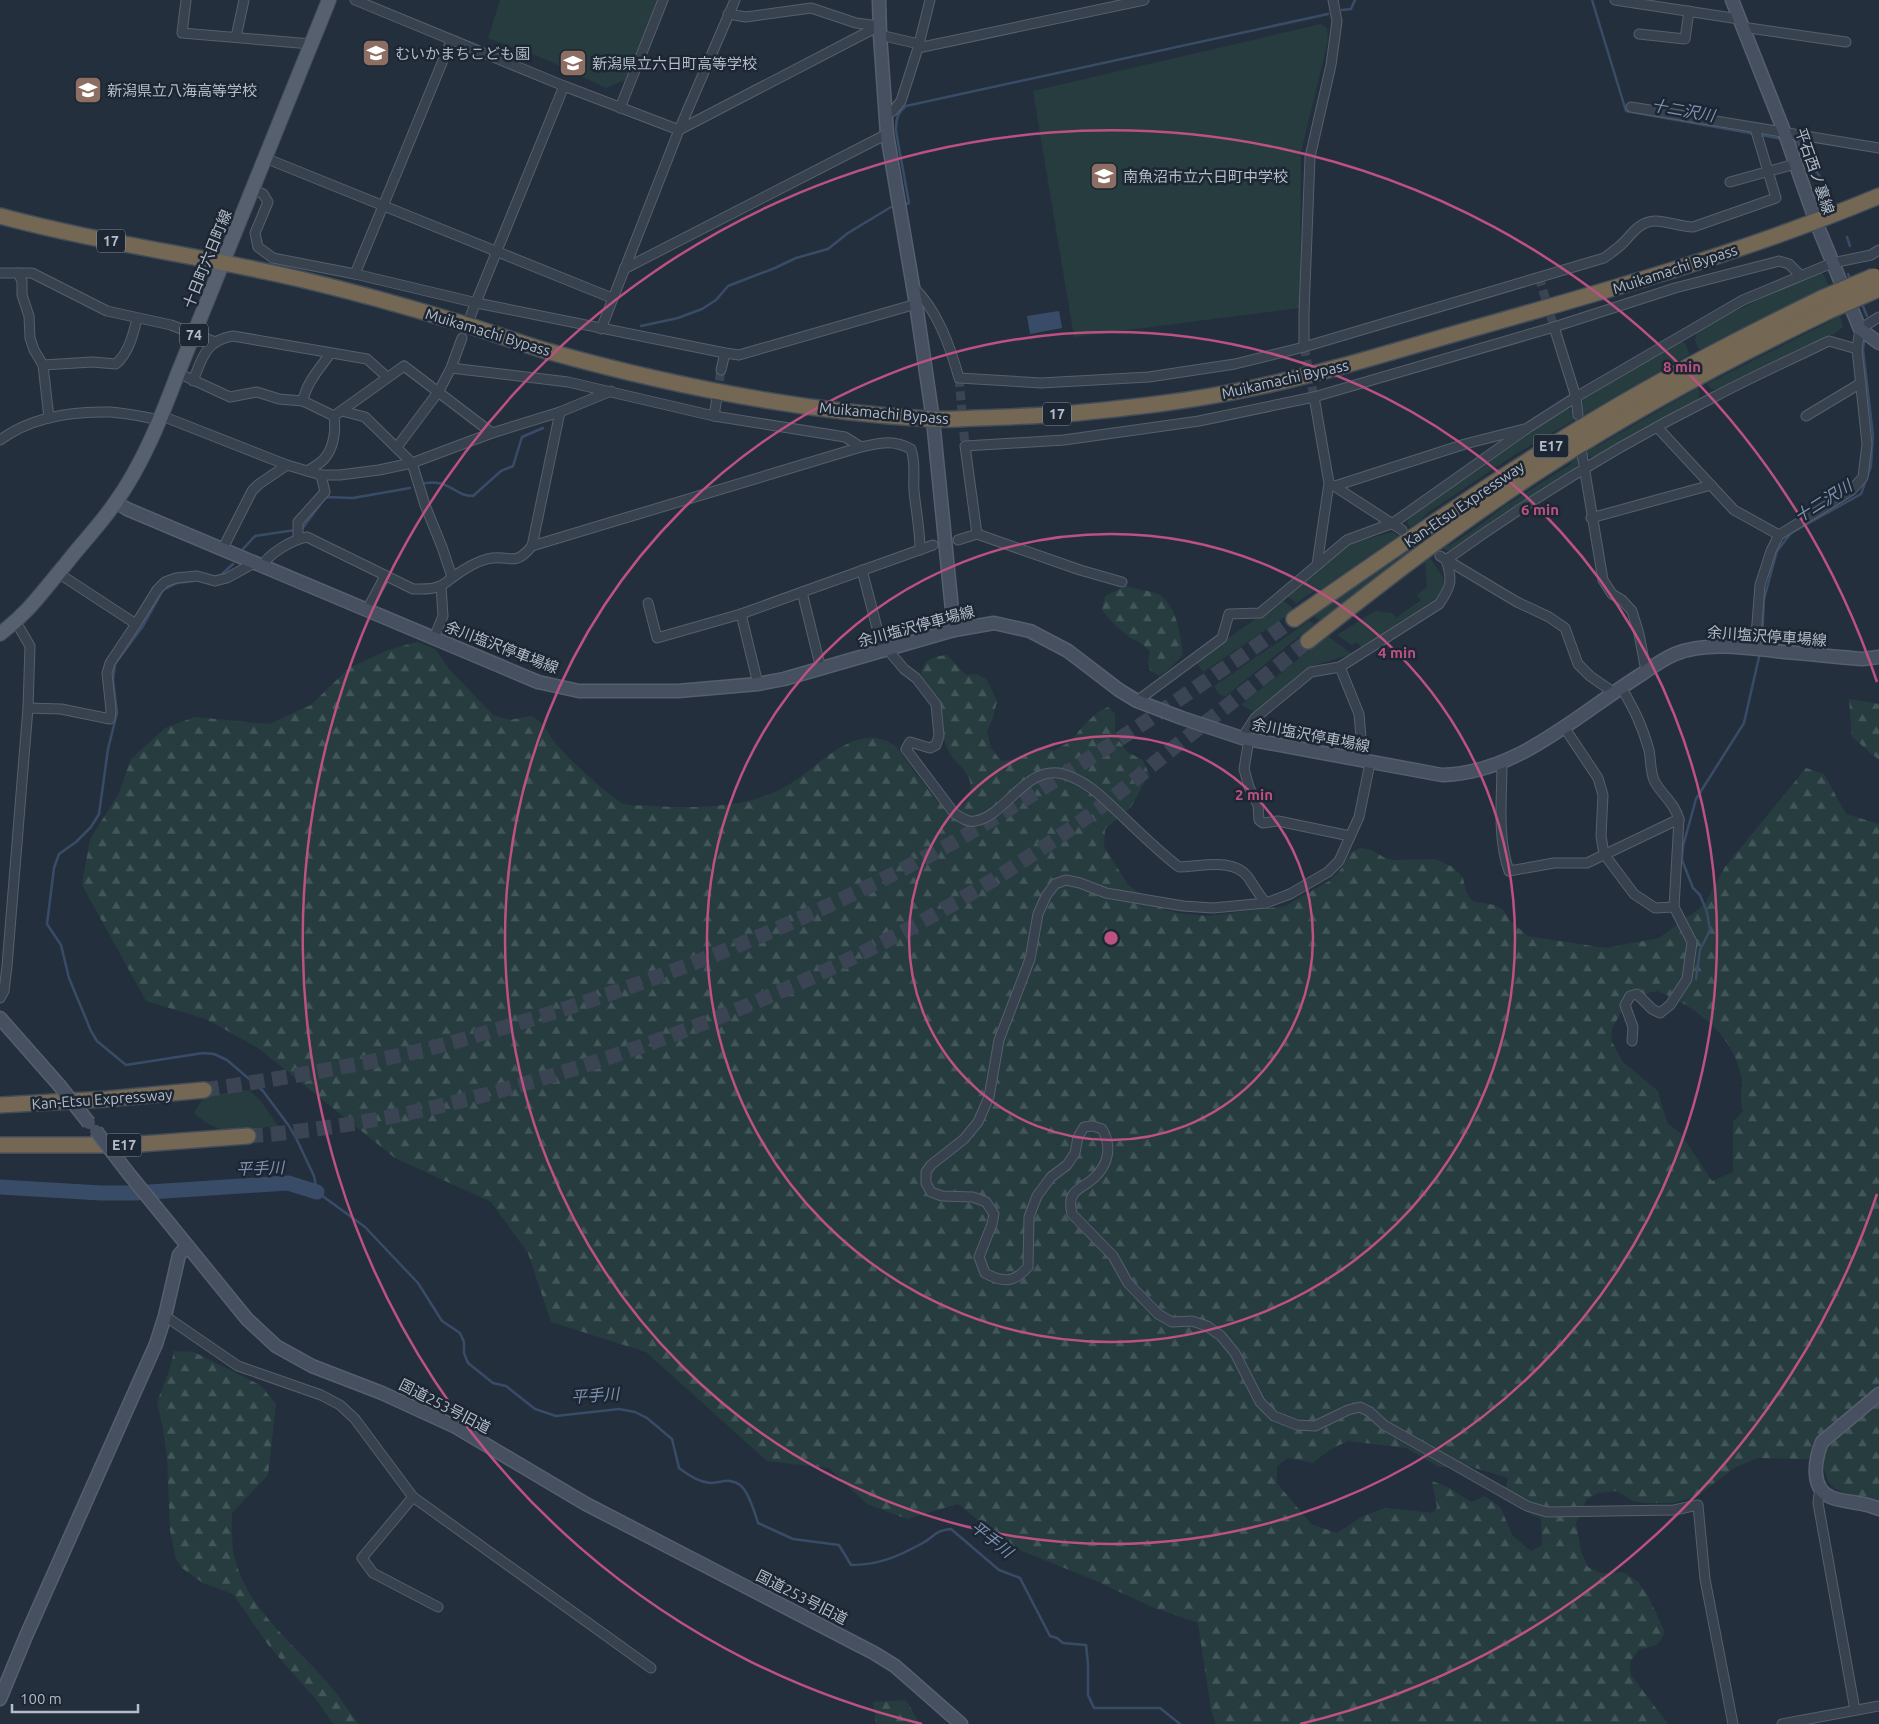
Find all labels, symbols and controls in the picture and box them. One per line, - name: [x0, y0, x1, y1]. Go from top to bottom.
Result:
- school or university icon: むいかまちこども園: [361, 38, 391, 68]
- place label: むいかまちこども園: [395, 45, 530, 62]
- school or university icon: 新潟県立六日町高等学校: [558, 48, 588, 78]
- place label: 新潟県立六日町高等学校: [592, 55, 757, 72]
- school or university icon: 新潟県立八海高等学校: [73, 75, 103, 105]
- place label: 新潟県立八海高等学校: [107, 82, 257, 99]
- water label: 十二沢川: [1650, 96, 1718, 125]
- street label: 平石西ノ裏線: [1792, 126, 1838, 216]
- school or university icon: 南魚沼市立六日町中学校: [1089, 161, 1119, 191]
- place label: 南魚沼市立六日町中学校: [1123, 168, 1288, 185]
- street label: 十日町六日町線: [179, 207, 235, 311]
- road number: 17: [97, 230, 125, 252]
- street label: Muikamachi Bypass: [1611, 241, 1739, 297]
- street label: Muikamachi Bypass: [423, 305, 553, 359]
- road number: 74: [180, 324, 208, 346]
- street label: Muikamachi Bypass: [1220, 356, 1350, 402]
- text: 8 min: [1663, 358, 1701, 375]
- street label: Muikamachi Bypass: [818, 399, 950, 427]
- road number: 17: [1043, 402, 1071, 426]
- road number: E17: [1534, 434, 1568, 458]
- street label: Kan-Etsu Expressway: [1401, 458, 1527, 550]
- water label: 十二沢川: [1791, 475, 1857, 526]
- text: 6 min: [1521, 501, 1559, 518]
- street label: 余川塩沢停車場線: [856, 602, 976, 650]
- street label: 余川塩沢停車場線: [443, 618, 561, 676]
- street label: 余川塩沢停車場線: [1707, 623, 1827, 649]
- text: 4 min: [1378, 644, 1416, 661]
- street label: 余川塩沢停車場線: [1250, 715, 1372, 755]
- text: 2 min: [1235, 786, 1273, 803]
- centre of rings: [1102, 929, 1120, 947]
- street label: Kan-Etsu Expressway: [31, 1086, 173, 1112]
- road number: E17: [106, 1134, 142, 1156]
- water label: 平手川: [236, 1158, 286, 1178]
- street label: 国道253号旧道: [396, 1376, 494, 1436]
- water label: 平手川: [570, 1384, 622, 1406]
- water label: 平手川: [968, 1517, 1018, 1562]
- street label: 国道253号旧道: [753, 1567, 851, 1627]
- scale bar: [12, 1682, 139, 1714]
- text: 100 m: [20, 1690, 62, 1707]

